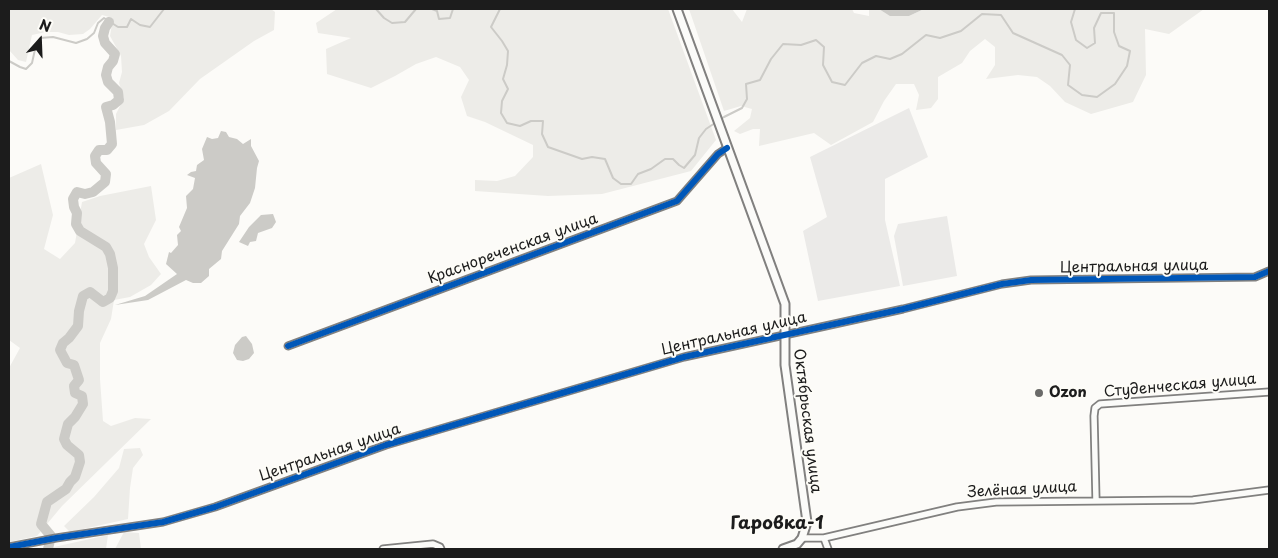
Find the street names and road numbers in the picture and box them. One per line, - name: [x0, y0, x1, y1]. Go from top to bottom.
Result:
- street label: Краснореченская улица: [426, 210, 600, 288]
- street label: Центральная улица: [1060, 257, 1208, 277]
- street label: Центральная улица: [660, 309, 808, 359]
- street label: Октябрьская улица: [789, 348, 825, 494]
- street label: Студенческая улица: [1103, 370, 1257, 402]
- street label: Центральная улица: [257, 420, 403, 486]
- street label: Зелёная улица: [967, 478, 1077, 502]

